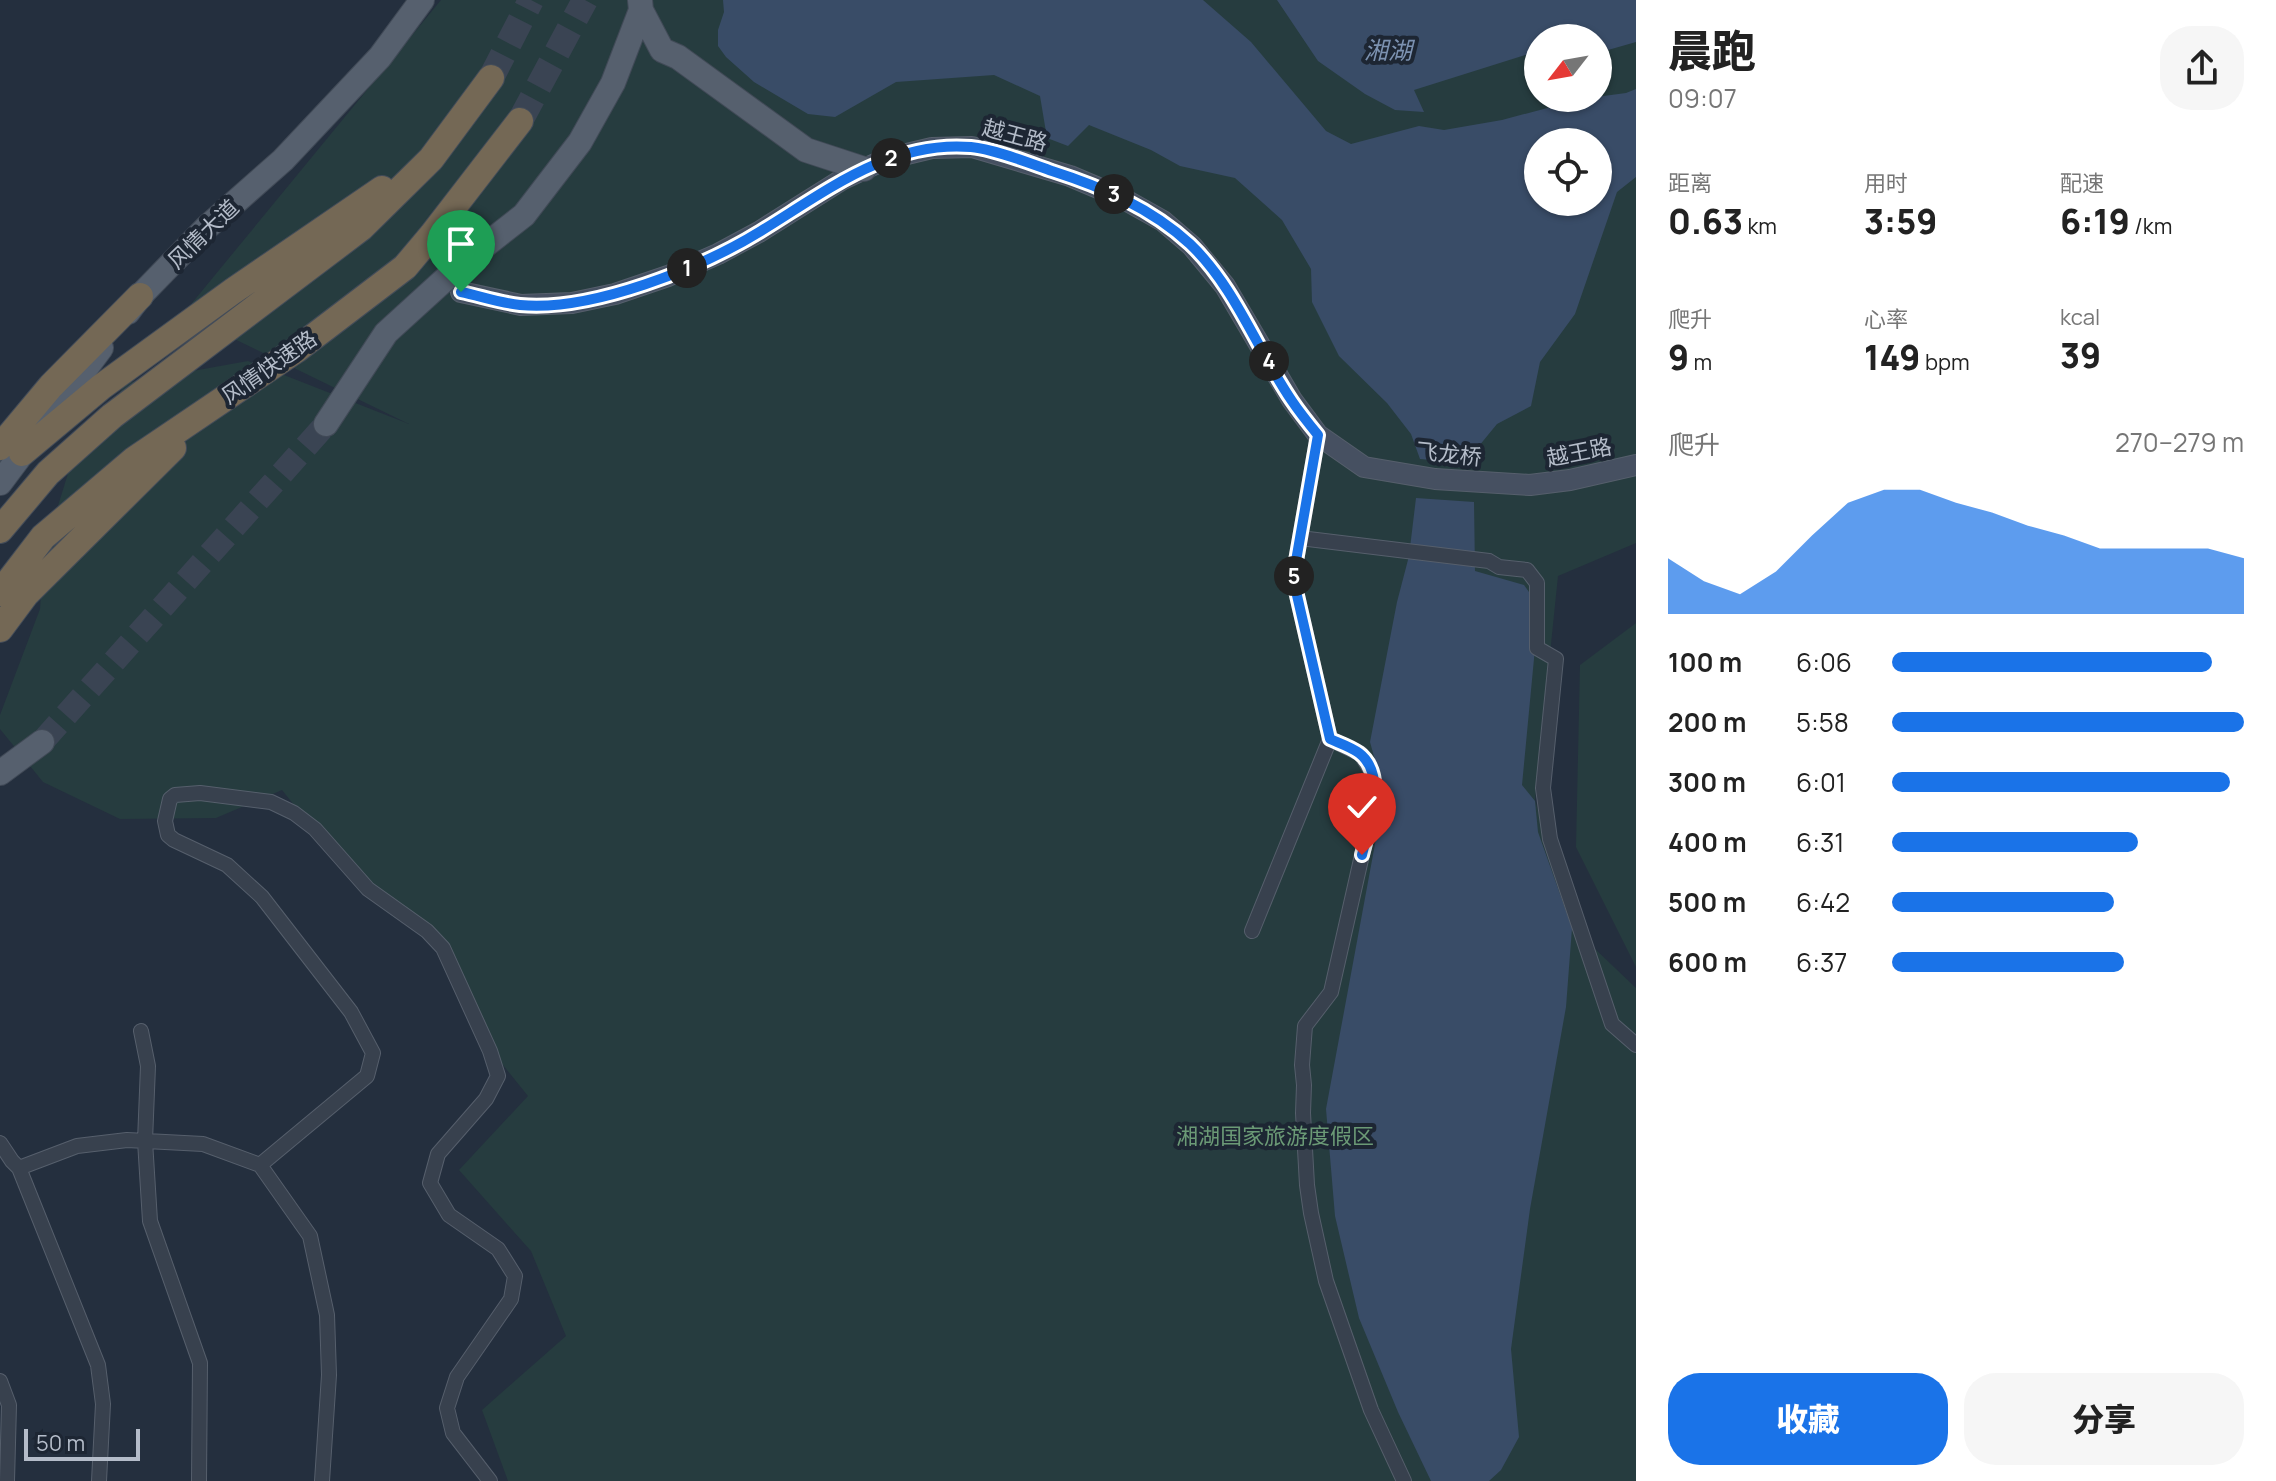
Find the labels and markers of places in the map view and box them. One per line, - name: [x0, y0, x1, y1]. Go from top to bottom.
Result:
- pin: 2: [871, 138, 911, 178]
- pin: 3: [1094, 174, 1134, 214]
- pin: [427, 210, 495, 292]
- pin: 1: [667, 248, 707, 288]
- pin: 4: [1249, 341, 1289, 381]
- pin: 5: [1274, 556, 1314, 596]
- pin: [1328, 773, 1396, 855]

